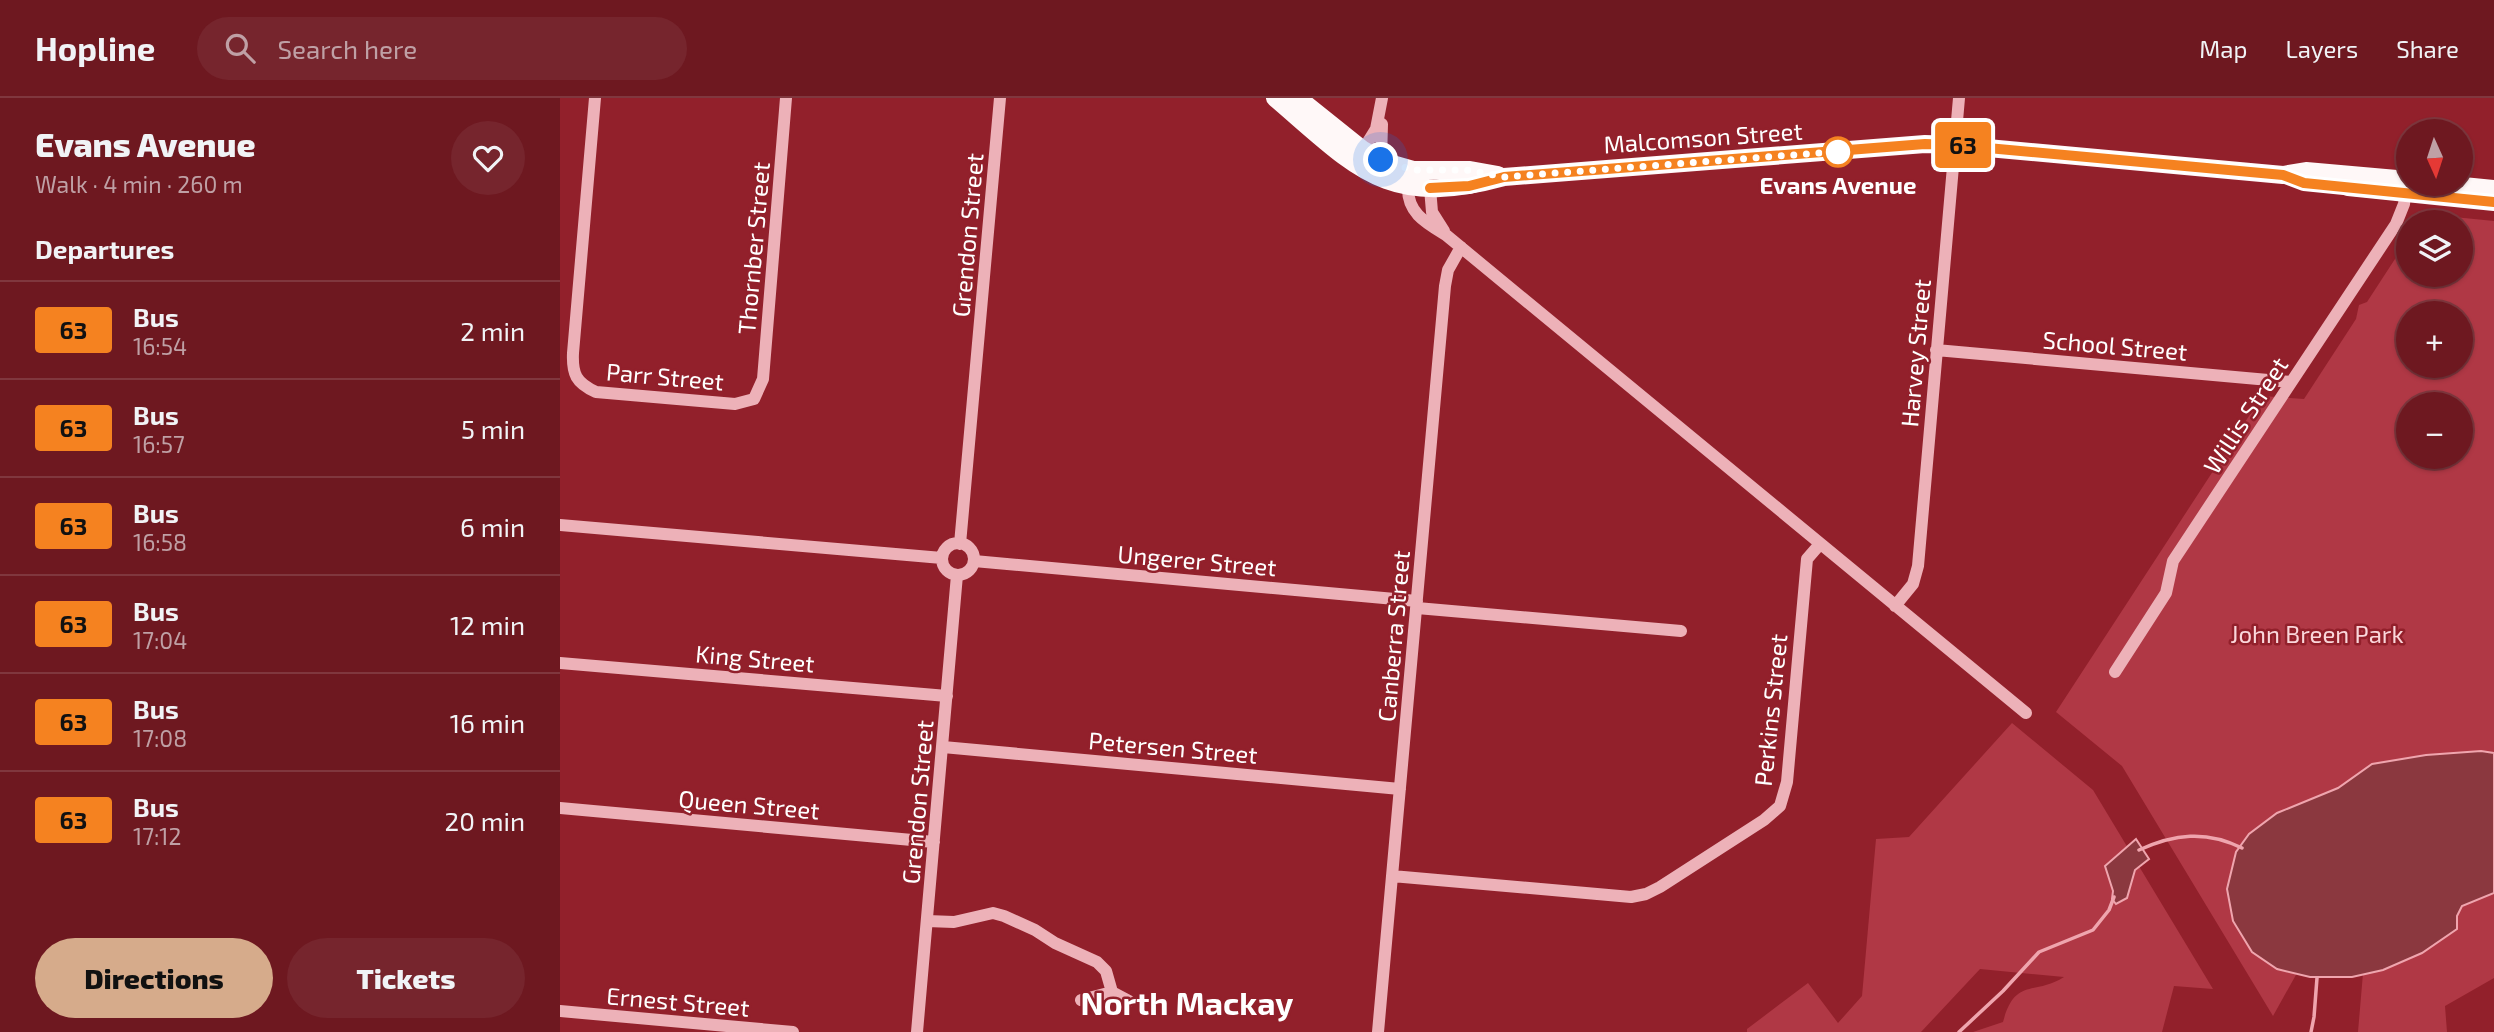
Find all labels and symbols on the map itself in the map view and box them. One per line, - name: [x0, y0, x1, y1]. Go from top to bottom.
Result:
- street label: Malcomson Street: [1603, 116, 1803, 158]
- north arrow: [2396, 119, 2473, 196]
- line badge: 63: [1932, 122, 1994, 168]
- marker: Evans Avenue: [1823, 137, 1853, 167]
- your location: [1363, 142, 1398, 177]
- street label: Grendon Street: [945, 152, 989, 318]
- street label: Thornber Street: [731, 161, 775, 335]
- place label: Evans Avenue: [1759, 170, 1917, 199]
- street label: Harvey Street: [1894, 278, 1936, 428]
- street label: School Street: [2042, 324, 2188, 366]
- street label: Willis Street: [2197, 351, 2293, 479]
- street label: Parr Street: [605, 356, 725, 396]
- street label: Ungerer Street: [1116, 539, 1278, 581]
- street label: Canberra Street: [1371, 549, 1415, 723]
- park label: John Breen Park: [2230, 619, 2404, 648]
- street label: Perkins Street: [1748, 632, 1792, 788]
- street label: King Street: [694, 638, 816, 678]
- street label: Grendon Street: [895, 719, 939, 885]
- street label: Petersen Street: [1087, 725, 1259, 769]
- street label: Queen Street: [677, 783, 821, 825]
- street label: Ernest Street: [605, 980, 751, 1022]
- district label: North Mackay: [1081, 983, 1293, 1022]

